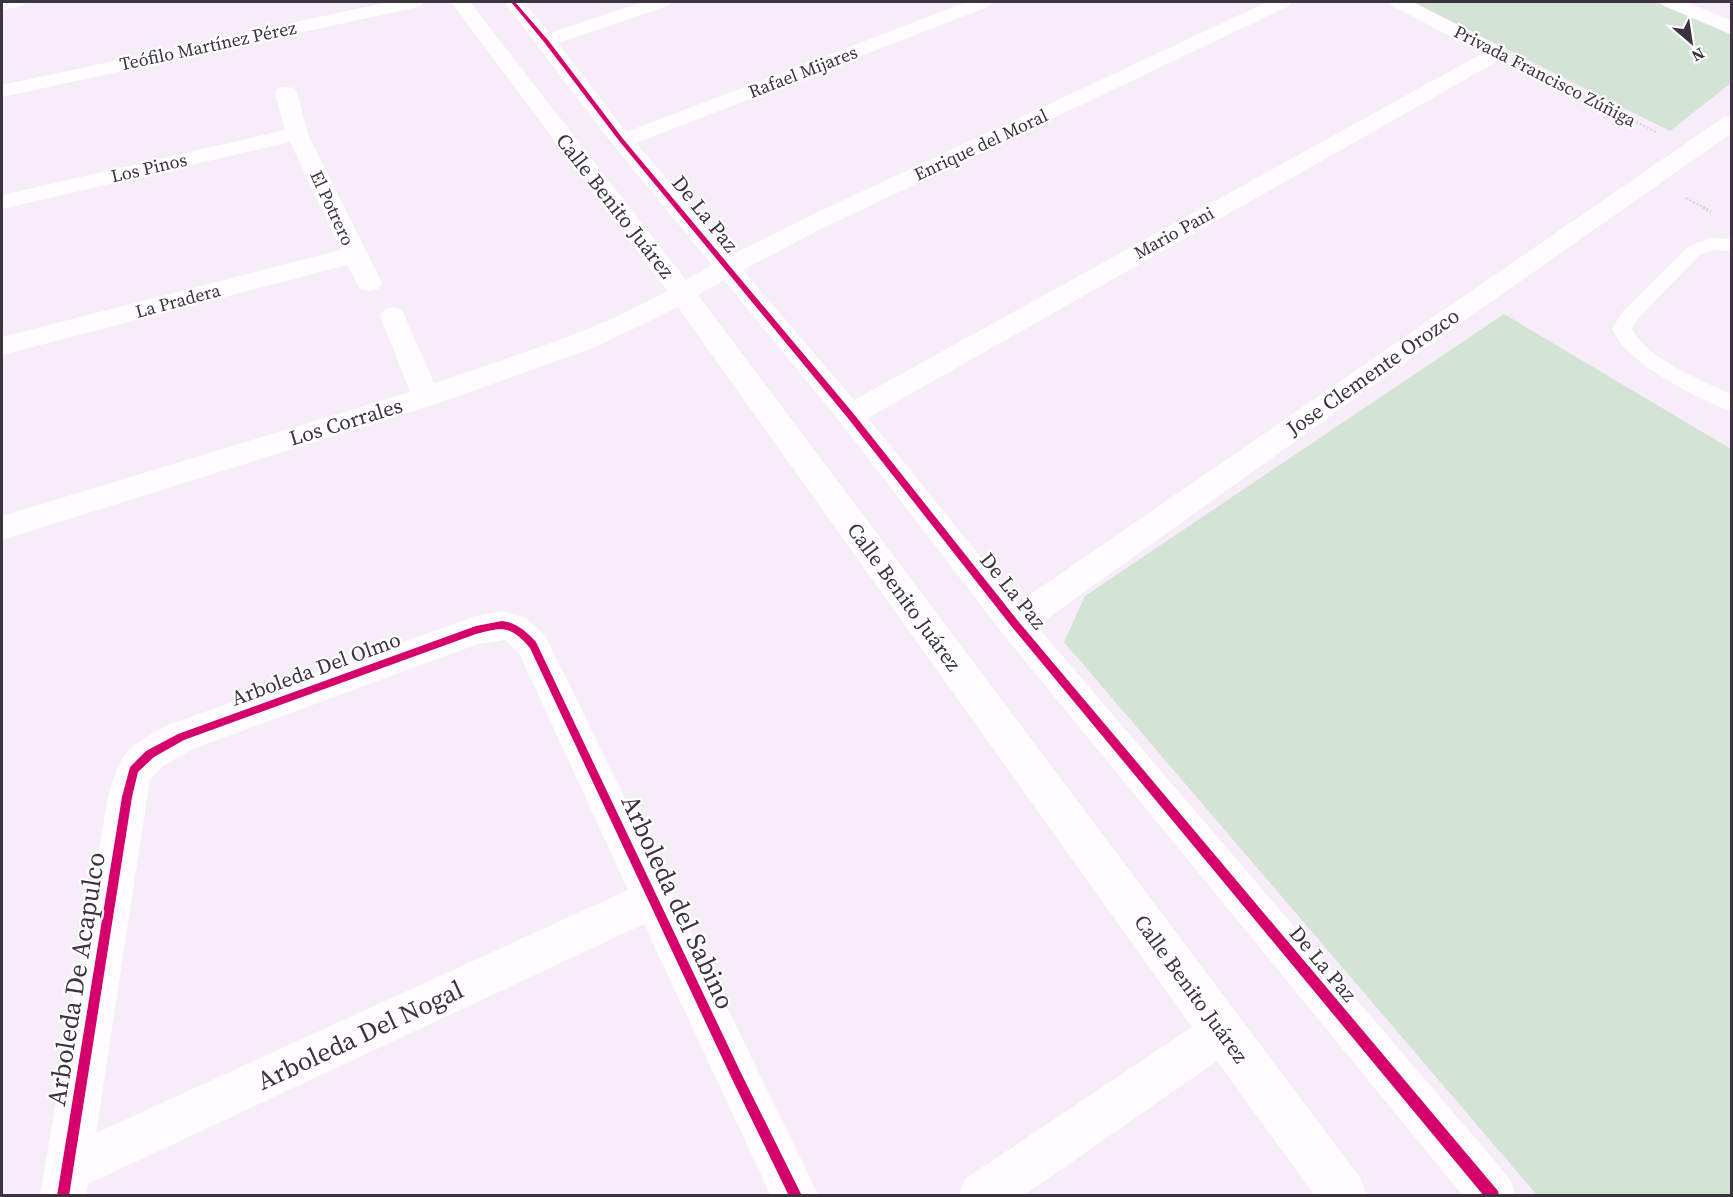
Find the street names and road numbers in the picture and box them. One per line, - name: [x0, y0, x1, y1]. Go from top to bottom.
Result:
- street label: Teófilo Martínez Pérez: [117, 15, 298, 76]
- street label: Privada Francisco Zúñiga: [1450, 19, 1641, 133]
- street label: Rafael Mijares: [745, 39, 861, 104]
- street label: Enrique del Moral: [910, 103, 1052, 186]
- street label: Calle Benito Juárez: [549, 127, 682, 285]
- street label: Los Pinos: [108, 147, 190, 188]
- street label: El Potrero: [304, 166, 361, 249]
- street label: De La Paz: [665, 169, 746, 259]
- street label: Mario Pani: [1129, 200, 1218, 265]
- street label: La Pradera: [133, 277, 224, 324]
- street label: Jose Clemente Orozco: [1280, 301, 1465, 443]
- street label: Los Corrales: [286, 391, 406, 453]
- street label: Calle Benito Juárez: [841, 516, 968, 677]
- street label: De La Paz: [973, 546, 1054, 636]
- street label: Arboleda Del Olmo: [227, 624, 405, 713]
- street label: Arboleda del Sabino: [613, 789, 743, 1015]
- street label: Arboleda De Acapulco: [38, 850, 114, 1108]
- street label: Calle Benito Juárez: [1128, 908, 1255, 1069]
- street label: De La Paz: [1283, 919, 1364, 1008]
- street label: Arboleda Del Nogal: [251, 971, 469, 1099]

